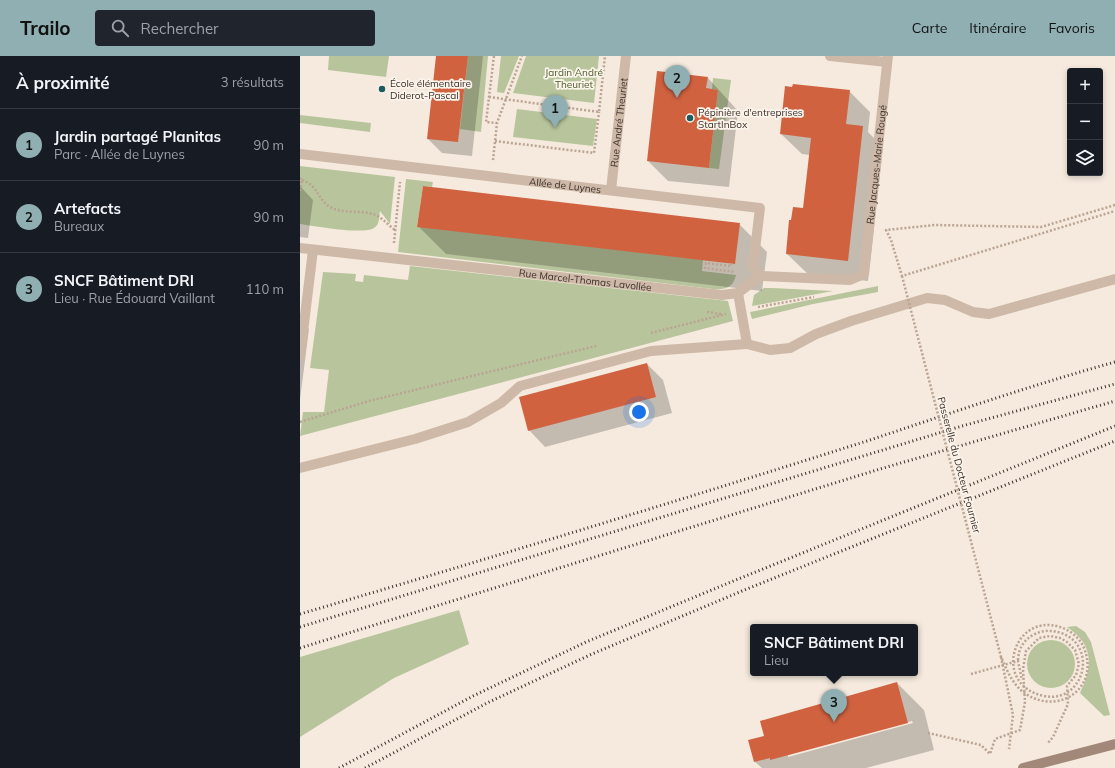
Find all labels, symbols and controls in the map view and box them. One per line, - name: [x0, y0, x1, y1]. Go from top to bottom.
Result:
- search box: [95, 10, 375, 46]
- text: Trailo: [20, 16, 71, 40]
- icon: search: [109, 17, 131, 39]
- text: Rechercher: [141, 19, 219, 38]
- text: Carte: [912, 19, 947, 37]
- text: Itinéraire: [969, 19, 1026, 37]
- text: Favoris: [1048, 19, 1095, 37]
- pin: 2: [664, 65, 690, 98]
- park label: Jardin André Theuriet: [545, 66, 603, 91]
- map controls: [1067, 68, 1103, 176]
- button: +: [1067, 68, 1103, 104]
- text: À proximité: [16, 72, 110, 93]
- text: 3 résultats: [221, 74, 284, 90]
- place label: École élémentaire Diderot-Pascal: [390, 77, 471, 102]
- street label: Rue André Theuriet: [607, 77, 630, 168]
- marker: École élémentaire Diderot-Pascal: [377, 84, 387, 94]
- pin: 1: [542, 95, 568, 128]
- street label: Rue Jacques-Marie Rougé: [863, 104, 889, 225]
- button: −: [1067, 104, 1103, 140]
- place label: Pépinière d'entreprises StartInBox: [698, 106, 803, 131]
- marker: Pépinière d'entreprises StartInBox: [685, 113, 695, 123]
- text: Jardin partagé Planitas: [54, 127, 221, 146]
- text: 1: [25, 137, 33, 153]
- text: 90 m: [254, 137, 284, 153]
- button: layers: [1067, 140, 1103, 176]
- text: Parc · Allée de Luynes: [54, 146, 185, 162]
- street label: Allée de Luynes: [528, 174, 602, 196]
- text: Artefacts: [54, 199, 121, 218]
- text: 2: [25, 209, 33, 225]
- text: 90 m: [254, 209, 284, 225]
- text: Bureaux: [54, 218, 104, 234]
- street label: Rue Marcel-Thomas Lavollée: [518, 266, 652, 294]
- text: SNCF Bâtiment DRI: [54, 271, 194, 290]
- text: 3: [25, 281, 33, 297]
- text: 110 m: [246, 281, 284, 297]
- text: Lieu · Rue Édouard Vaillant: [54, 290, 215, 306]
- street label: Passerelle du Docteur Fournier: [935, 395, 984, 535]
- your location: [629, 402, 649, 422]
- popup: [750, 624, 918, 676]
- text: SNCF Bâtiment DRI: [764, 633, 904, 652]
- text: Lieu: [764, 652, 789, 668]
- pin: 3: [821, 689, 847, 722]

